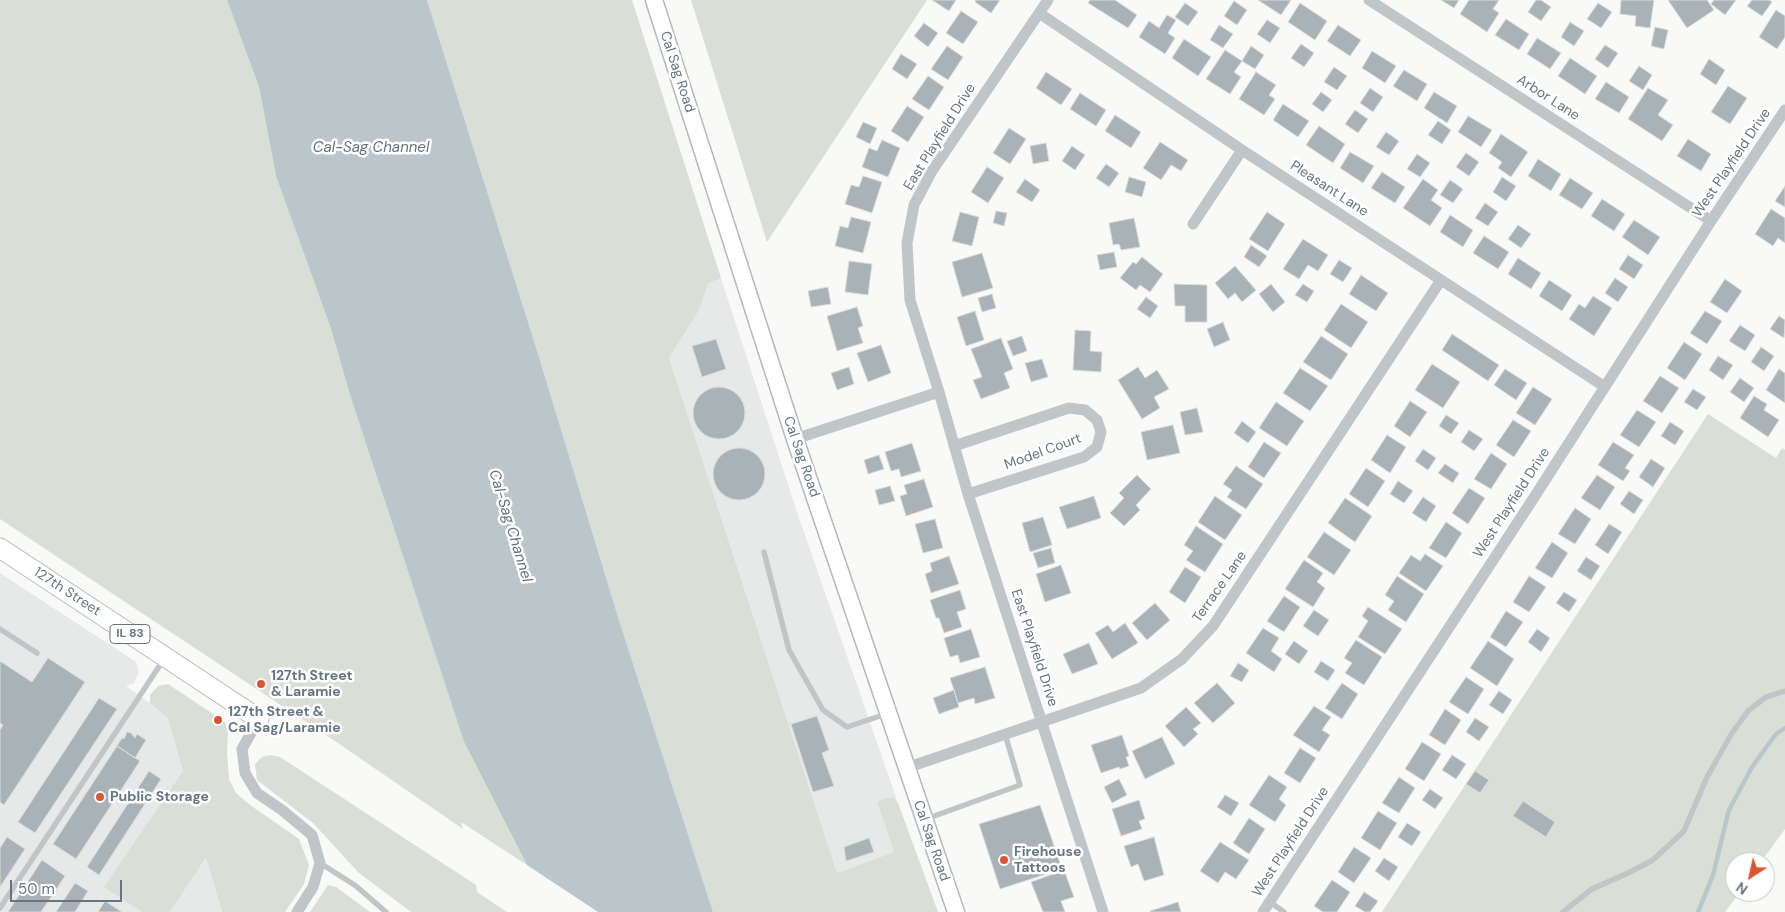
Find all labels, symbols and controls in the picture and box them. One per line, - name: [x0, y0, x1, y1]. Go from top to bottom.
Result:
- street label: Cal Sag Road: [656, 29, 698, 115]
- street label: Arbor Lane: [1513, 72, 1583, 124]
- street label: East Playfield Drive: [900, 81, 980, 193]
- street label: West Playfield Drive: [1689, 105, 1775, 221]
- water label: Cal-Sag Channel: [313, 139, 429, 157]
- street label: Pleasant Lane: [1287, 158, 1371, 220]
- street label: Cal Sag Road: [779, 414, 823, 500]
- street label: Model Court: [1002, 430, 1084, 474]
- street label: West Playfield Drive: [1470, 445, 1554, 561]
- water label: Cal-Sag Channel: [484, 468, 536, 584]
- street label: Terrace Lane: [1189, 548, 1251, 626]
- street label: 127th Street: [30, 564, 104, 620]
- street label: East Playfield Drive: [1007, 587, 1061, 709]
- road number: IL 83: [110, 624, 150, 644]
- place label: 127th Street & Laramie: [271, 668, 353, 700]
- marker: 127th Street & Laramie: [255, 678, 267, 690]
- place label: 127th Street & Cal Sag/Laramie: [228, 704, 341, 736]
- marker: 127th Street & Cal Sag/Laramie: [212, 714, 224, 726]
- street label: West Playfield Drive: [1249, 784, 1333, 900]
- place label: Public Storage: [110, 789, 209, 805]
- marker: Public Storage: [94, 791, 106, 803]
- street label: Cal Sag Road: [909, 798, 953, 884]
- place label: Firehouse Tattoos: [1014, 844, 1081, 876]
- north arrow: [1725, 852, 1775, 902]
- marker: Firehouse Tattoos: [998, 854, 1010, 866]
- scale bar: [12, 870, 125, 902]
- text: N: [1733, 878, 1751, 899]
- text: 50 m: [18, 879, 55, 899]

